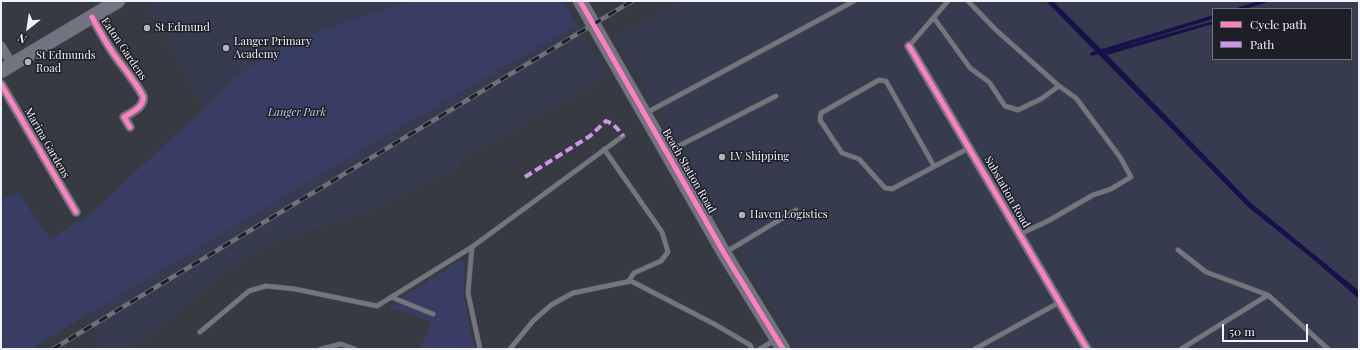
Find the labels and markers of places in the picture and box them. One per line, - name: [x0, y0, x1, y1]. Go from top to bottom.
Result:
- place label: St Edmund: [155, 21, 210, 35]
- marker: St Edmund: [142, 23, 152, 33]
- place label: Langer Primary Academy: [234, 35, 312, 61]
- marker: Langer Primary Academy: [221, 43, 231, 53]
- place label: St Edmunds Road: [36, 49, 96, 75]
- marker: St Edmunds Road: [23, 57, 33, 67]
- place label: LV Shipping: [730, 150, 789, 164]
- marker: LV Shipping: [717, 152, 727, 162]
- place label: Haven Logistics: [750, 208, 828, 222]
- marker: Haven Logistics: [737, 210, 747, 220]

